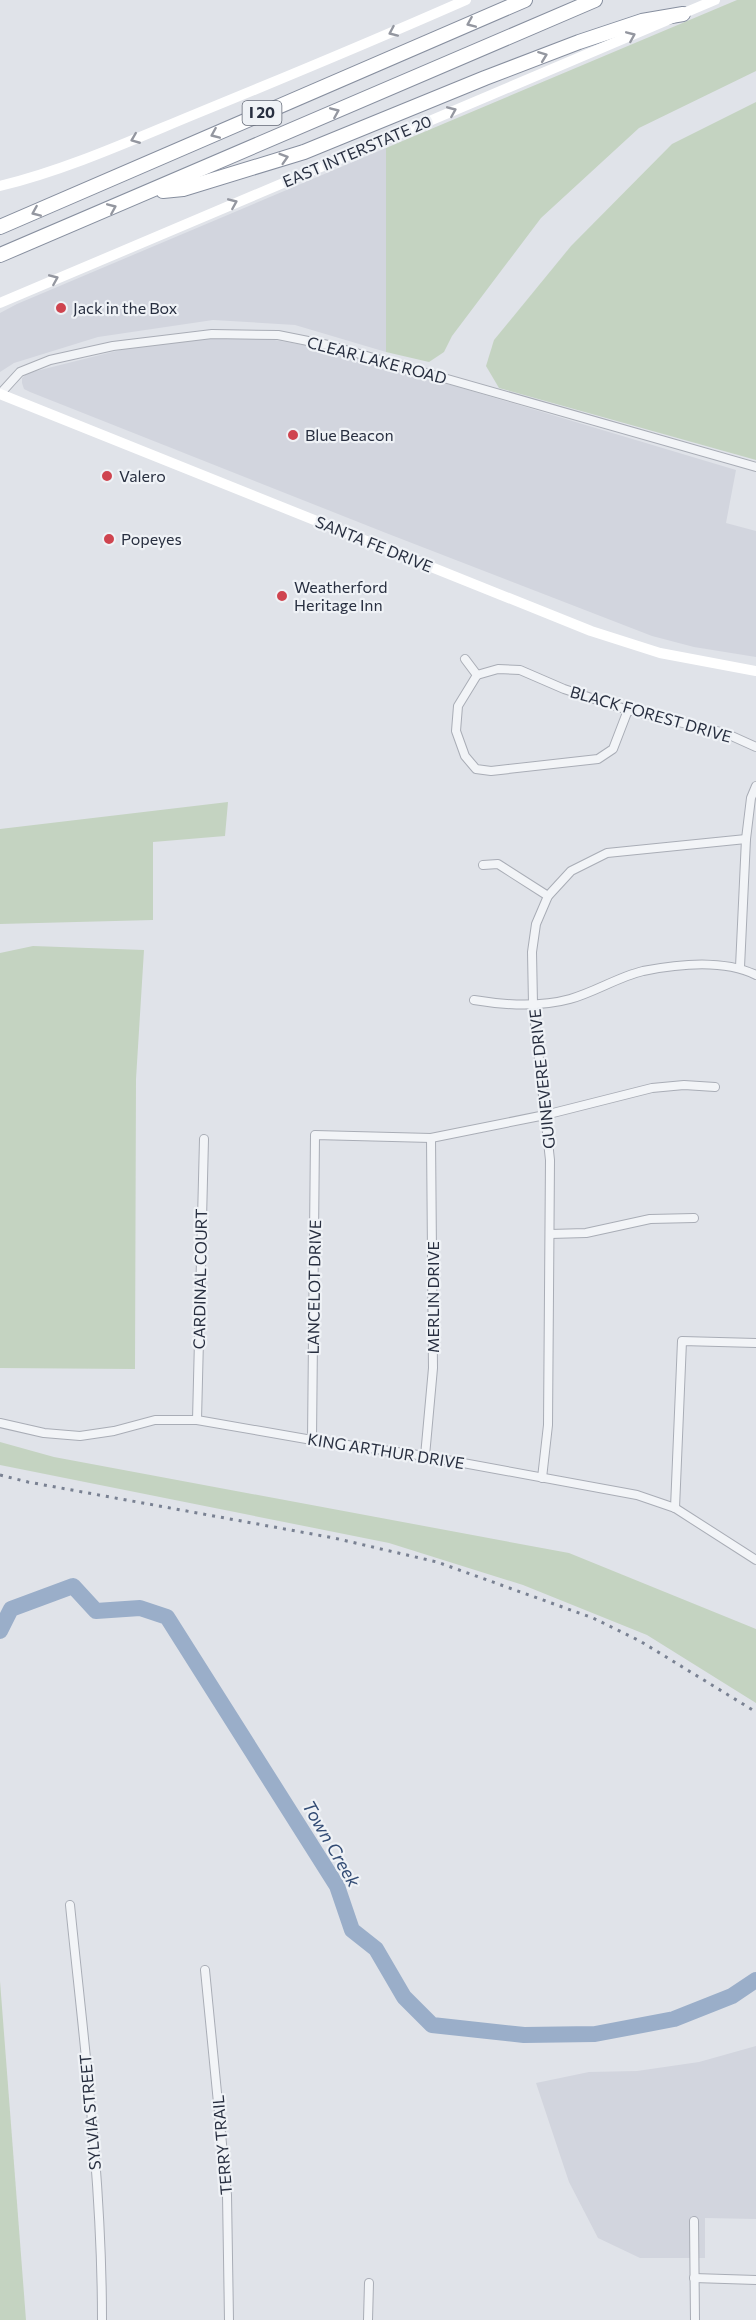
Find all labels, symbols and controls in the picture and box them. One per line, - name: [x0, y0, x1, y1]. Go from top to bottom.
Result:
- one-way arrow: [467, 16, 478, 28]
- one-way arrow: [389, 25, 400, 37]
- one-way arrow: [625, 31, 636, 43]
- one-way arrow: [537, 51, 548, 63]
- road number: I 20: [242, 101, 282, 125]
- one-way arrow: [445, 106, 456, 118]
- one-way arrow: [329, 107, 340, 119]
- street label: EAST INTERSTATE 20: [280, 111, 434, 191]
- one-way arrow: [211, 127, 222, 139]
- one-way arrow: [131, 132, 142, 144]
- one-way arrow: [278, 153, 289, 165]
- one-way arrow: [227, 199, 238, 211]
- one-way arrow: [106, 203, 117, 215]
- one-way arrow: [32, 204, 43, 216]
- one-way arrow: [47, 274, 58, 286]
- place label: Jack in the Box: [73, 298, 178, 317]
- marker: Jack in the Box: [54, 301, 68, 315]
- street label: CLEAR LAKE ROAD: [305, 332, 449, 387]
- place label: Blue Beacon: [305, 425, 394, 444]
- marker: Blue Beacon: [286, 428, 300, 442]
- place label: Valero: [119, 466, 166, 485]
- marker: Valero: [100, 469, 114, 483]
- street label: SANTA FE DRIVE: [313, 511, 436, 576]
- place label: Popeyes: [121, 529, 182, 548]
- marker: Popeyes: [102, 532, 116, 546]
- place label: Weatherford Heritage Inn: [294, 577, 387, 614]
- marker: Weatherford Heritage Inn: [275, 589, 289, 603]
- street label: BLACK FOREST DRIVE: [568, 681, 734, 746]
- street label: GUINEVERE DRIVE: [525, 1008, 558, 1150]
- street label: CARDINAL COURT: [189, 1208, 210, 1349]
- street label: LANCELOT DRIVE: [303, 1219, 324, 1355]
- street label: MERLIN DRIVE: [423, 1241, 442, 1353]
- street label: KING ARTHUR DRIVE: [306, 1429, 466, 1472]
- water label: Town Creek: [298, 1796, 366, 1892]
- street label: SYLVIA STREET: [75, 2053, 104, 2171]
- street label: TERRY TRAIL: [208, 2094, 235, 2196]

